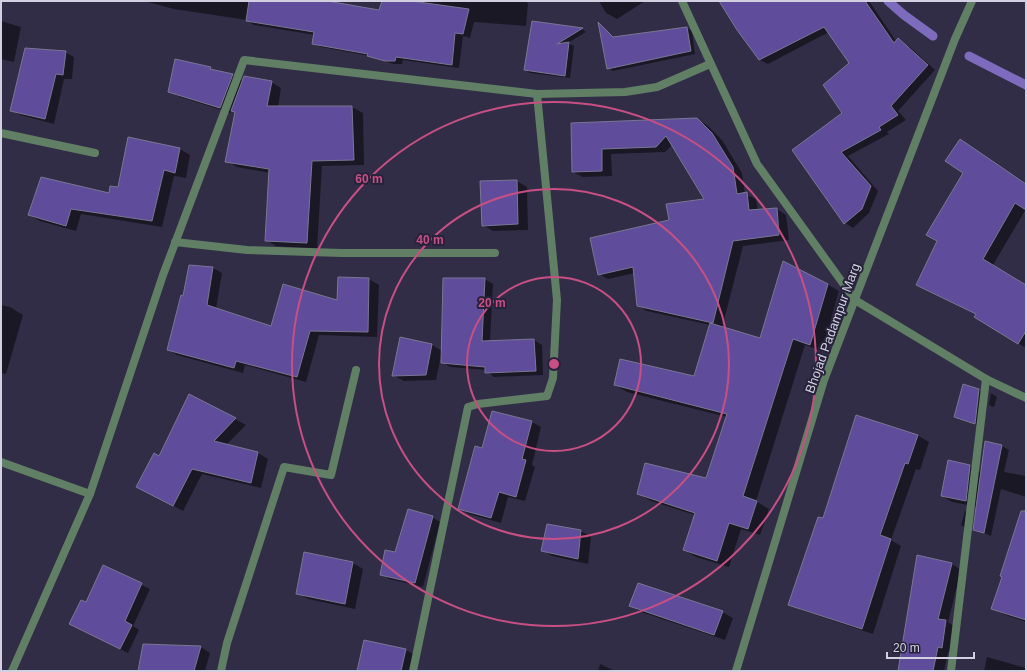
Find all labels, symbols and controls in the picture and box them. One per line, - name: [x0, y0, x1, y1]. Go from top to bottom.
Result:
- text: 60 m: [355, 172, 383, 186]
- text: 40 m: [416, 233, 444, 247]
- street label: Bhojad Padampur Marg: [802, 261, 863, 395]
- text: 20 m: [478, 296, 506, 310]
- centre of rings: [547, 357, 561, 371]
- scale bar: [887, 634, 974, 660]
- text: 20 m: [893, 641, 920, 655]

